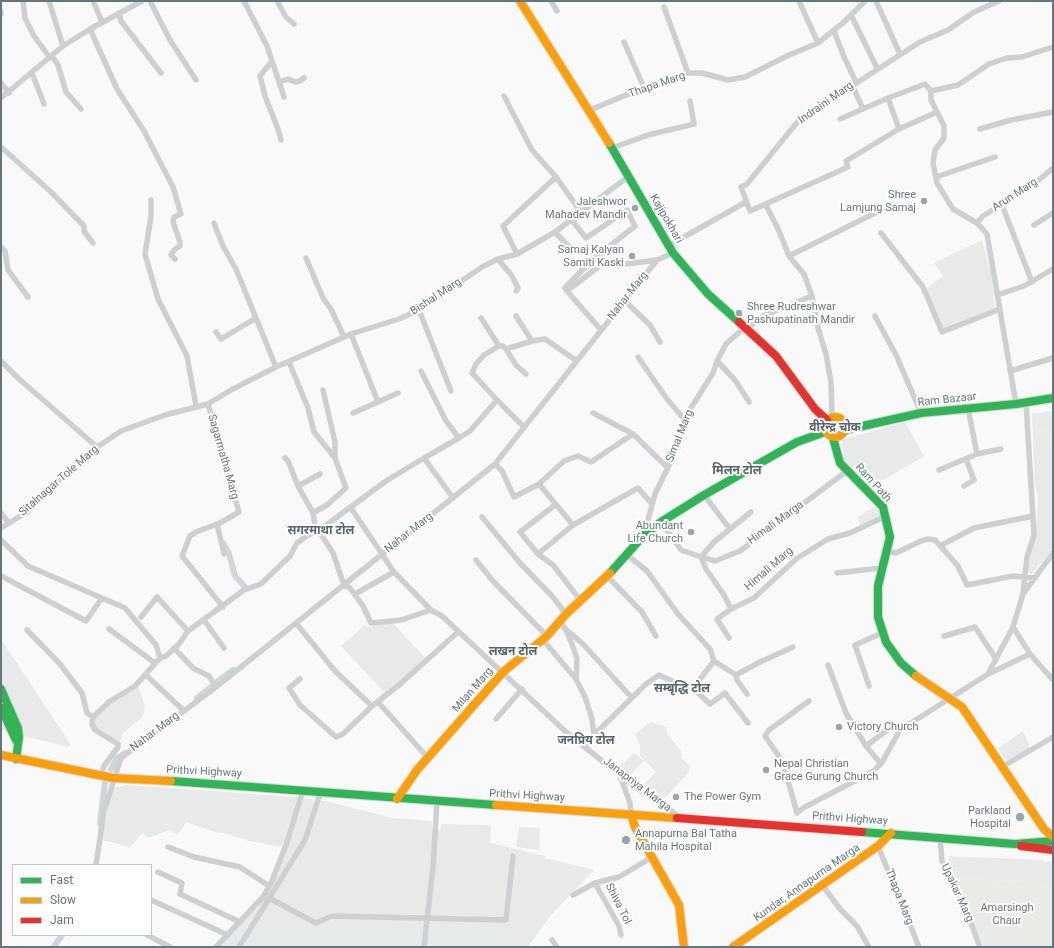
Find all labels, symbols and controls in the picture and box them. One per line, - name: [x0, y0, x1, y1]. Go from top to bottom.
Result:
- street label: Thapa Marg: [627, 69, 687, 101]
- street label: Indraini Marg: [796, 79, 856, 127]
- street label: Arun Marg: [990, 176, 1040, 214]
- place label: Shree Lamjung Samaj: [840, 188, 916, 214]
- street label: Kajipokhari: [647, 192, 685, 246]
- place label: Jaleshwor Mahadev Mandir: [545, 195, 627, 221]
- marker: Shree Lamjung Samaj: [919, 196, 929, 206]
- marker: Jaleshwor Mahadev Mandir: [630, 203, 640, 213]
- place label: Samaj Kalyan Samiti Kaski: [558, 243, 624, 269]
- marker: Samaj Kalyan Samiti Kaski: [627, 251, 637, 261]
- street label: Nahar Marg: [605, 269, 651, 323]
- street label: Bishal Marg: [408, 276, 464, 318]
- place label: Shree Rudreshwar Pashupatinath Mandir: [747, 300, 855, 326]
- marker: Shree Rudreshwar Pashupatinath Mandir: [734, 308, 744, 318]
- street label: Ram Bazaar: [917, 390, 977, 410]
- street label: Simal Marg: [663, 408, 697, 464]
- street label: Sagarmatha Marg: [205, 413, 241, 501]
- district label: वीरेन्द्र चोक: [809, 421, 861, 435]
- street label: Sitalnagar Tole Marg: [17, 443, 101, 519]
- street label: Ram Path: [852, 461, 894, 505]
- district label: मिलन टोल: [712, 464, 762, 478]
- street label: Himali Marga: [746, 498, 806, 548]
- street label: Nahar Marg: [382, 510, 436, 556]
- place label: Abundant Life Church: [627, 519, 683, 545]
- district label: सगरमाथा टोल: [288, 524, 354, 538]
- marker: Abundant Life Church: [686, 527, 696, 537]
- street label: Himali Marg: [742, 544, 796, 594]
- district label: लखन टोल: [489, 645, 537, 659]
- street label: Milan Marg: [450, 665, 496, 715]
- district label: सम्बृद्धि टोल: [654, 682, 710, 696]
- street label: Nahar Marg: [128, 709, 182, 755]
- place label: Victory Church: [847, 720, 919, 734]
- marker: Victory Church: [834, 722, 844, 732]
- district label: जनप्रिय टोल: [557, 734, 615, 748]
- street label: Janapriya Marga: [600, 755, 674, 815]
- place label: Nepal Christian Grace Gurung Church: [774, 757, 878, 783]
- street label: Prithvi Highway: [166, 763, 242, 781]
- marker: Nepal Christian Grace Gurung Church: [761, 765, 771, 775]
- street label: Prithvi Highway: [489, 787, 565, 805]
- place label: The Power Gym: [684, 790, 761, 804]
- marker: The Power Gym: [671, 792, 681, 802]
- place label: Parkland Hospital: [968, 804, 1011, 830]
- street label: Prithvi Highway: [812, 810, 888, 828]
- marker: Parkland Hospital: [1014, 811, 1026, 823]
- place label: Annapurna Bal Tatha Mahila Hospital: [635, 827, 737, 853]
- marker: Annapurna Bal Tatha Mahila Hospital: [620, 834, 632, 846]
- street label: Kundar, Annapurna Marga: [751, 841, 863, 925]
- street label: Upakar Marg: [938, 862, 976, 924]
- legend: [12, 864, 152, 936]
- street label: Thapa Marg: [882, 867, 916, 927]
- text: Fast: [50, 873, 73, 887]
- street label: Shiva Tol: [602, 881, 634, 927]
- text: Slow: [50, 893, 76, 907]
- park label: Amarsingh Chaur: [980, 901, 1034, 927]
- text: Jam: [50, 913, 74, 927]

